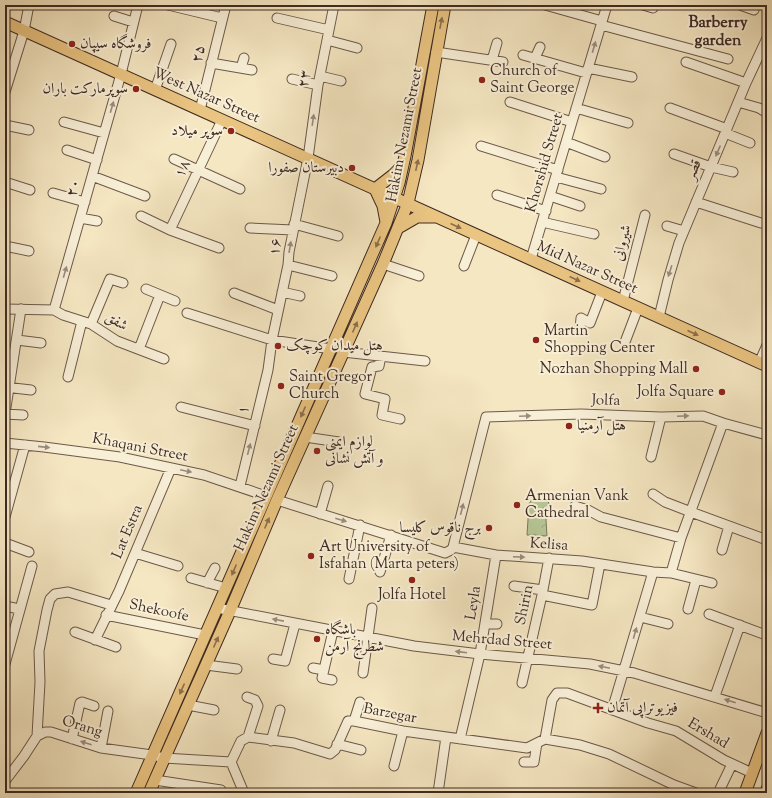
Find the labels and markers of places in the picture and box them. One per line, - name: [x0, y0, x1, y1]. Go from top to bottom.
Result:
- place label: فروشگاه سیپان: [80, 33, 151, 55]
- marker: فروشگاه سیپان: [67, 39, 77, 49]
- place label: Church of Saint George: [490, 61, 574, 99]
- marker: Church of Saint George: [477, 75, 487, 85]
- place label: سوپرمارکت باران: [42, 79, 128, 100]
- marker: سوپرمارکت باران: [131, 84, 141, 94]
- place label: سوپر میلاد: [171, 121, 223, 142]
- marker: سوپر میلاد: [226, 126, 236, 136]
- place label: دبیرستان صفورا: [268, 158, 344, 179]
- marker: دبیرستان صفورا: [347, 163, 357, 173]
- place label: Martin Shopping Center: [544, 321, 655, 359]
- marker: Martin Shopping Center: [531, 335, 541, 345]
- place label: هتل میدان کوچک: [286, 336, 383, 357]
- marker: هتل میدان کوچک: [273, 341, 283, 351]
- place label: Nozhan Shopping Mall: [540, 359, 688, 380]
- marker: Nozhan Shopping Mall: [691, 364, 701, 374]
- place label: Saint Gregor Church: [289, 367, 372, 405]
- marker: Saint Gregor Church: [276, 381, 286, 391]
- place label: Jolfa Square: [636, 382, 714, 403]
- marker: Jolfa Square: [717, 387, 727, 397]
- place label: هتل آرمنیا: [577, 416, 626, 437]
- marker: هتل آرمنیا: [564, 421, 574, 431]
- place label: لوازم ایمنی و آتش نشانی: [325, 432, 383, 470]
- marker: لوازم ایمنی و آتش نشانی: [312, 446, 322, 456]
- place label: Armenian Vank Cathedral: [525, 486, 629, 524]
- marker: Armenian Vank Cathedral: [512, 500, 522, 510]
- place label: برج ناقوس کلیسا: [400, 518, 481, 540]
- marker: برج ناقوس کلیسا: [484, 523, 494, 533]
- place label: Art University of Isfahan (Marta peters): [319, 537, 459, 575]
- marker: Art University of Isfahan (Marta peters): [306, 551, 316, 561]
- marker: Jolfa Hotel: [407, 575, 417, 585]
- place label: Jolfa Hotel: [377, 585, 446, 606]
- place label: باشگاه شطرنج آرمن: [325, 619, 384, 660]
- marker: باشگاه شطرنج آرمن: [312, 634, 322, 644]
- place label: فیزیوتراپی آتمان: [607, 698, 678, 719]
- marker: فیزیوتراپی آتمان: [592, 702, 604, 714]

